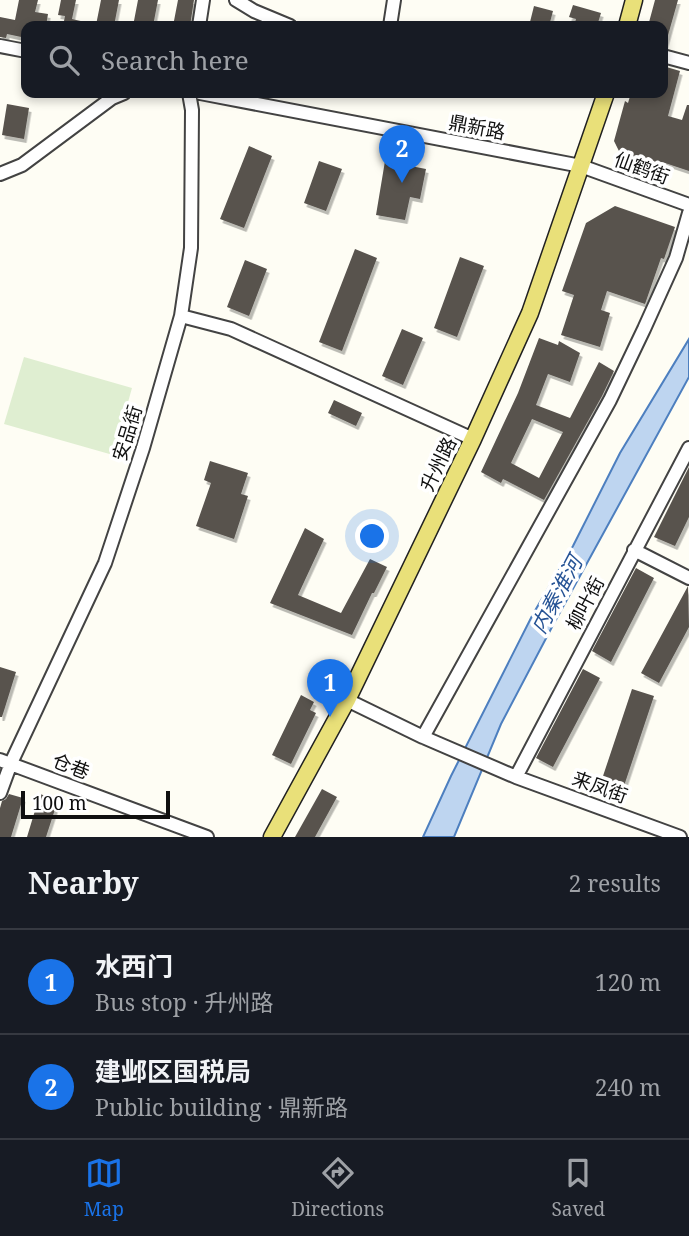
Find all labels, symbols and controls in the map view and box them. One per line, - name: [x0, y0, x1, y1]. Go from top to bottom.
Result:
- search box: [21, 21, 668, 98]
- icon: search: [45, 41, 83, 79]
- text: Search here: [101, 42, 249, 78]
- street label: 鼎新路: [447, 109, 507, 145]
- pin: 2: [379, 125, 425, 183]
- street label: 仙鹤街: [611, 146, 673, 190]
- street label: 安品街: [106, 402, 148, 464]
- street label: 升州路: [414, 433, 462, 495]
- your location: [355, 519, 389, 553]
- water label: 内秦淮河: [524, 547, 590, 638]
- street label: 柳叶街: [560, 572, 610, 634]
- pin: 1: [307, 659, 353, 717]
- street label: 仓巷: [49, 747, 93, 785]
- street label: 来凤街: [569, 765, 631, 809]
- scale bar: [21, 788, 170, 820]
- text: 100 m: [32, 790, 87, 816]
- text: Nearby: [28, 862, 139, 903]
- text: 2 results: [568, 867, 661, 899]
- text: 水西门: [95, 948, 173, 984]
- text: 1: [45, 966, 58, 998]
- text: 120 m: [595, 966, 661, 998]
- text: Bus stop · 升州路: [95, 986, 274, 1018]
- text: 建邺区国税局: [95, 1053, 251, 1089]
- text: 2: [45, 1071, 58, 1103]
- text: 240 m: [595, 1071, 661, 1103]
- text: Public building · 鼎新路: [95, 1091, 348, 1123]
- tab: Map: [84, 1154, 124, 1222]
- tab: Directions: [291, 1154, 384, 1222]
- tab: Saved: [551, 1154, 605, 1222]

